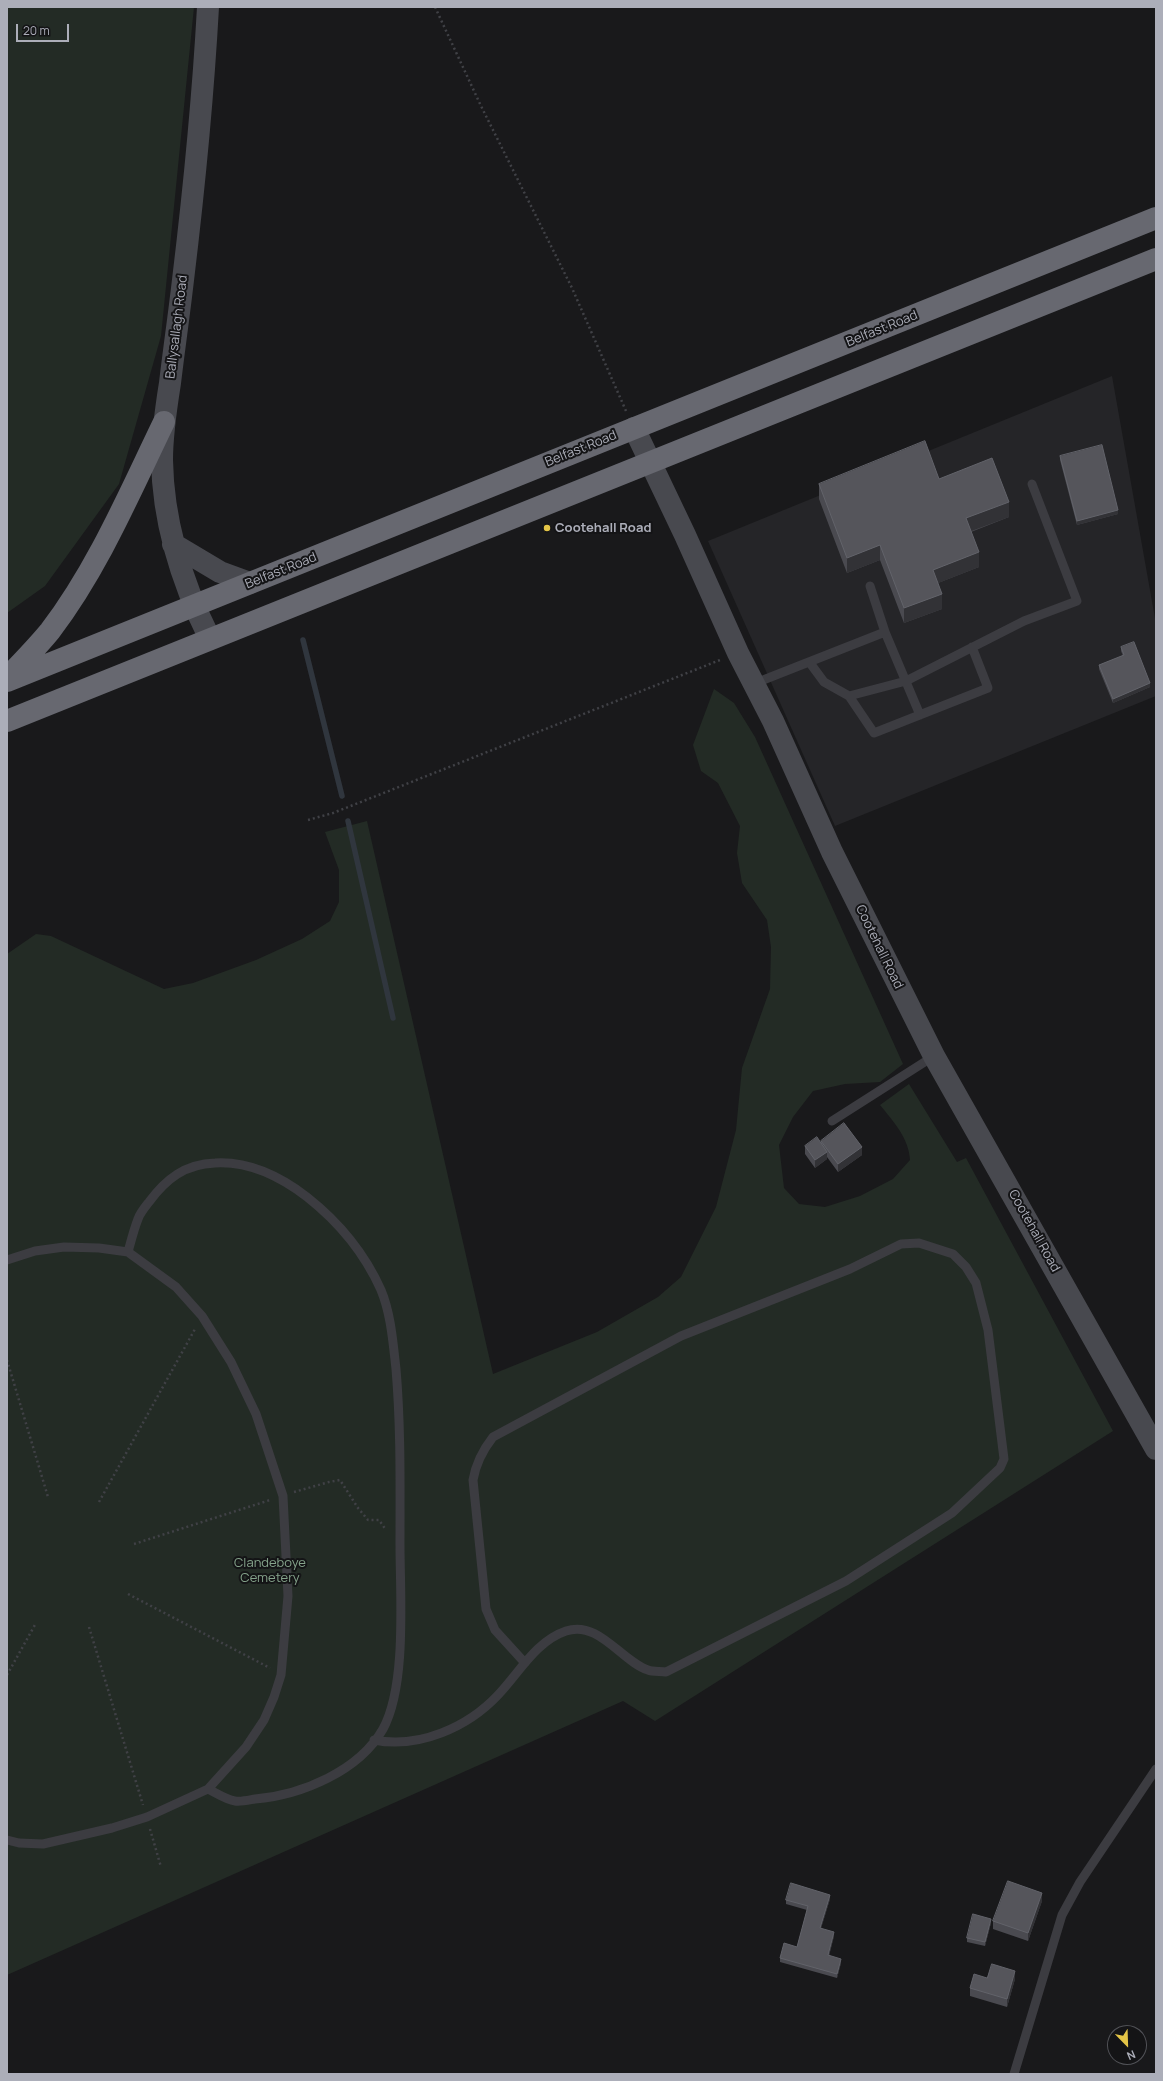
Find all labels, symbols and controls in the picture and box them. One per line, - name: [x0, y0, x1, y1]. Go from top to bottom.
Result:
- scale bar: [18, 16, 71, 42]
- text: 20 m: [23, 22, 50, 39]
- street label: Ballysallagh Road: [163, 274, 191, 380]
- street label: Belfast Road: [844, 308, 920, 350]
- street label: Belfast Road: [543, 428, 619, 470]
- place label: Cootehall Road: [555, 520, 651, 536]
- marker: Cootehall Road: [542, 523, 552, 533]
- street label: Belfast Road: [243, 550, 319, 592]
- street label: Cootehall Road: [852, 902, 906, 992]
- street label: Cootehall Road: [1005, 1187, 1063, 1275]
- park label: Clandeboye Cemetery: [234, 1555, 306, 1586]
- north arrow: [1107, 2025, 1147, 2065]
- text: N: [1125, 2047, 1138, 2064]

